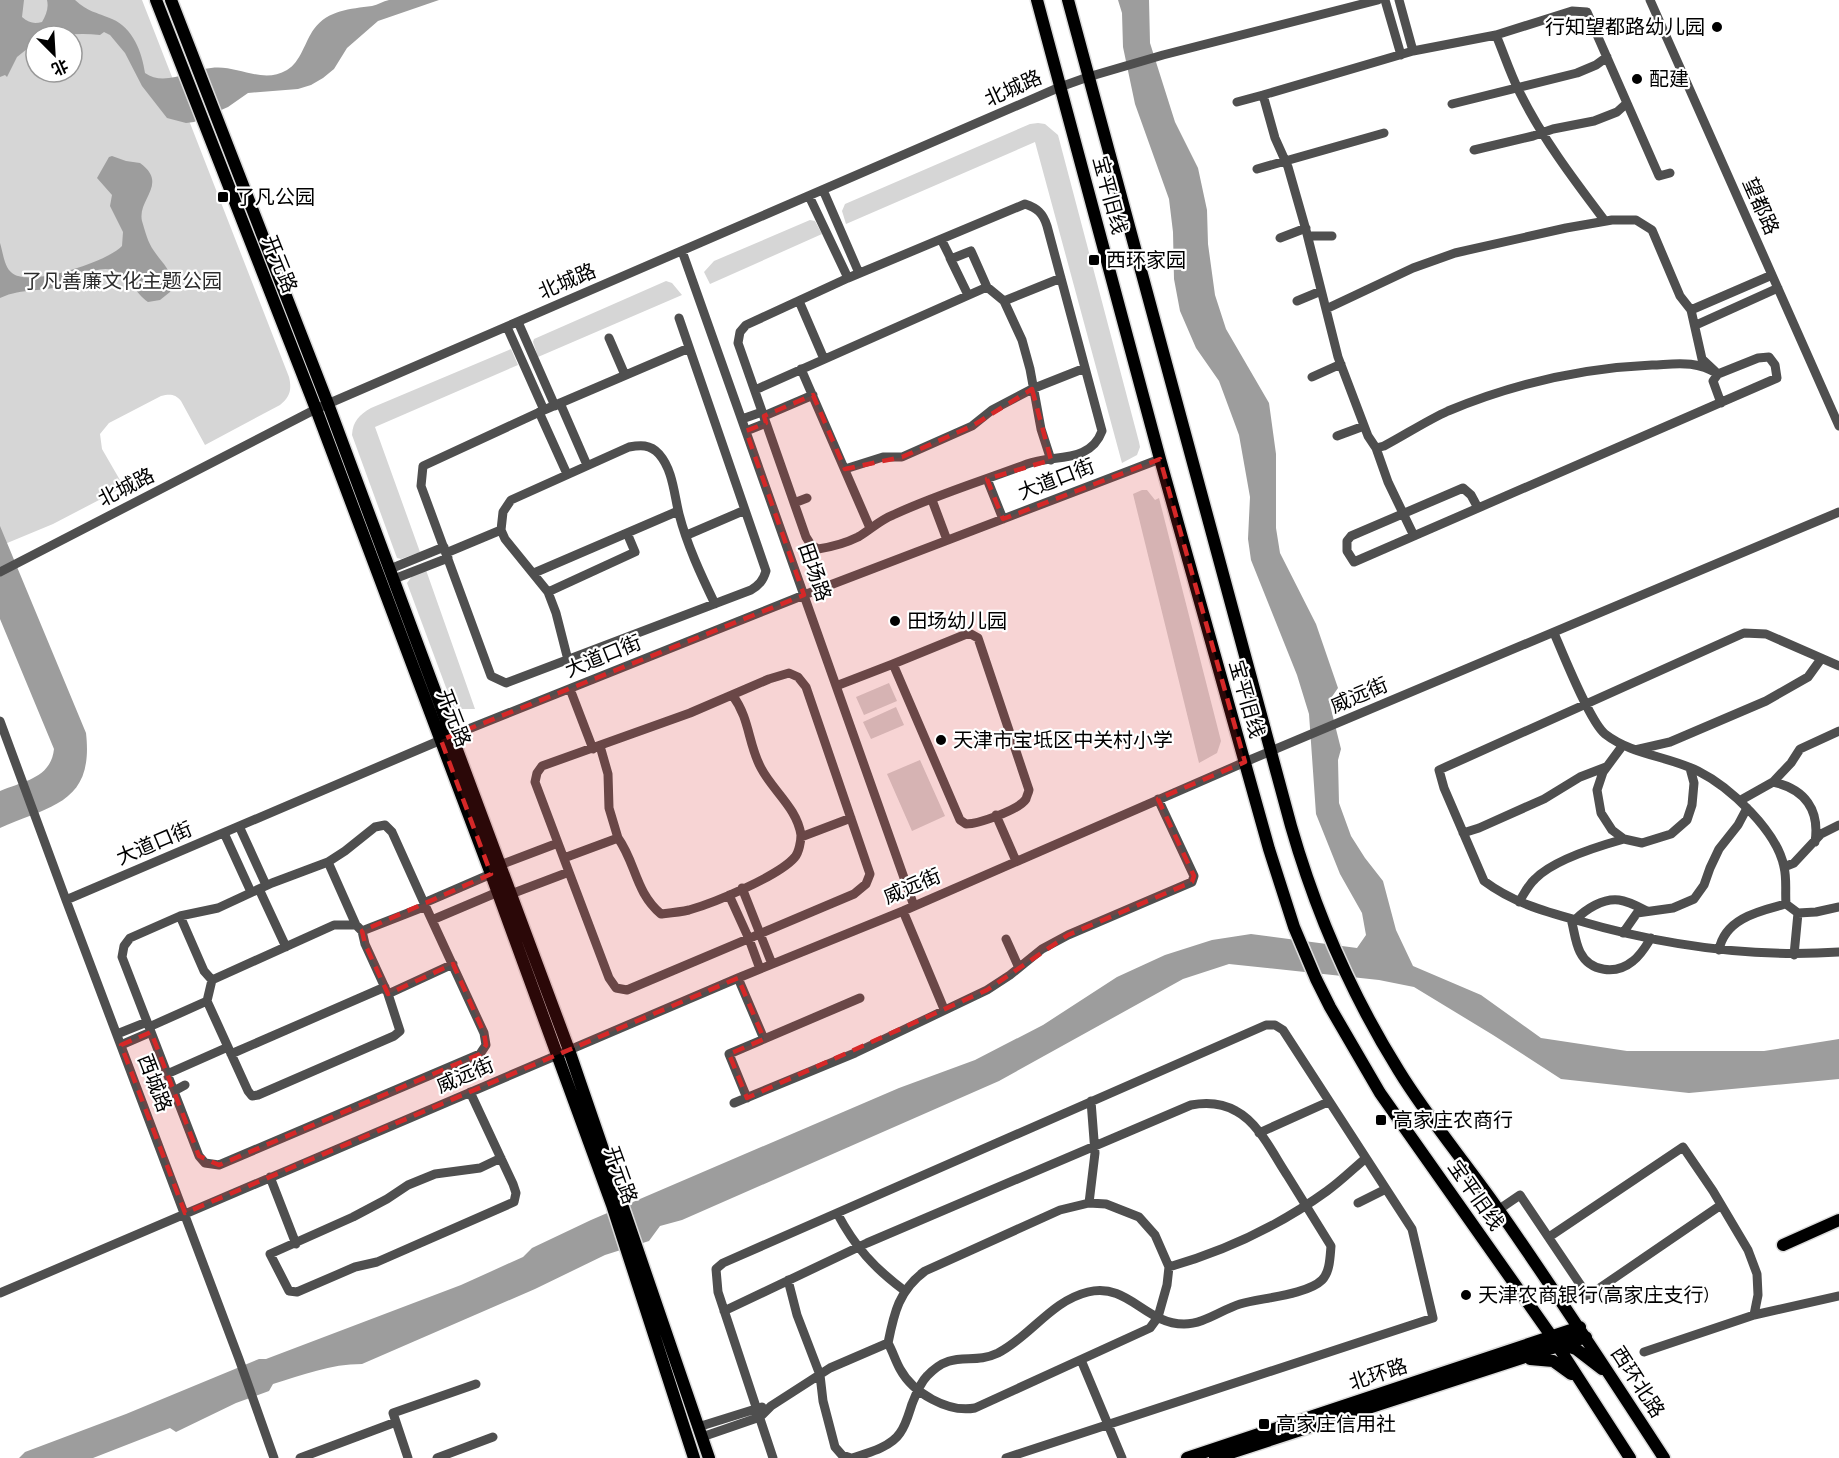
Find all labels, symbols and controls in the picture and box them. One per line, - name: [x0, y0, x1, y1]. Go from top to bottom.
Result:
- place label: 行知望都路幼儿园: [1545, 15, 1705, 39]
- marker: 行知望都路幼儿园: [1710, 20, 1724, 34]
- north arrow: [24, 24, 84, 84]
- text: 北: [49, 55, 71, 79]
- street label: 北城路: [981, 65, 1045, 111]
- place label: 配建: [1649, 67, 1689, 91]
- marker: 配建: [1630, 72, 1644, 86]
- street label: 宝平旧线: [1088, 153, 1132, 237]
- street label: 望都路: [1738, 174, 1784, 238]
- place label: 了凡公园: [235, 185, 315, 209]
- marker: 了凡公园: [216, 190, 230, 204]
- street label: 开元路: [258, 232, 302, 296]
- place label: 西环家园: [1106, 248, 1186, 272]
- marker: 西环家园: [1087, 253, 1101, 267]
- street label: 北城路: [535, 258, 599, 304]
- park label: 了凡善廉文化主题公园: [22, 269, 222, 293]
- street label: 大道口街: [1014, 453, 1098, 505]
- street label: 北城路: [94, 463, 158, 511]
- street label: 田场路: [794, 540, 836, 604]
- place label: 田场幼儿园: [907, 609, 1007, 633]
- marker: 田场幼儿园: [888, 614, 902, 628]
- street label: 大道口街: [561, 630, 645, 682]
- street label: 宝平旧线: [1224, 657, 1270, 741]
- street label: 威远街: [1327, 672, 1391, 718]
- street label: 开元路: [432, 686, 476, 750]
- place label: 天津市宝坻区中关村小学: [953, 728, 1173, 752]
- marker: 天津市宝坻区中关村小学: [934, 733, 948, 747]
- street label: 大道口街: [112, 816, 196, 870]
- street label: 威远街: [880, 863, 944, 909]
- street label: 西城路: [133, 1051, 177, 1115]
- street label: 威远街: [433, 1052, 497, 1098]
- place label: 高家庄农商行: [1393, 1108, 1513, 1132]
- marker: 高家庄农商行: [1374, 1113, 1388, 1127]
- street label: 开元路: [599, 1143, 643, 1207]
- street label: 宝平旧线: [1443, 1155, 1509, 1235]
- place label: 天津农商银行(高家庄支行): [1478, 1283, 1709, 1307]
- marker: 天津农商银行(高家庄支行): [1459, 1288, 1473, 1302]
- street label: 西环北路: [1606, 1342, 1670, 1422]
- street label: 北环路: [1346, 1353, 1410, 1395]
- place label: 高家庄信用社: [1276, 1412, 1396, 1436]
- marker: 高家庄信用社: [1257, 1417, 1271, 1431]

